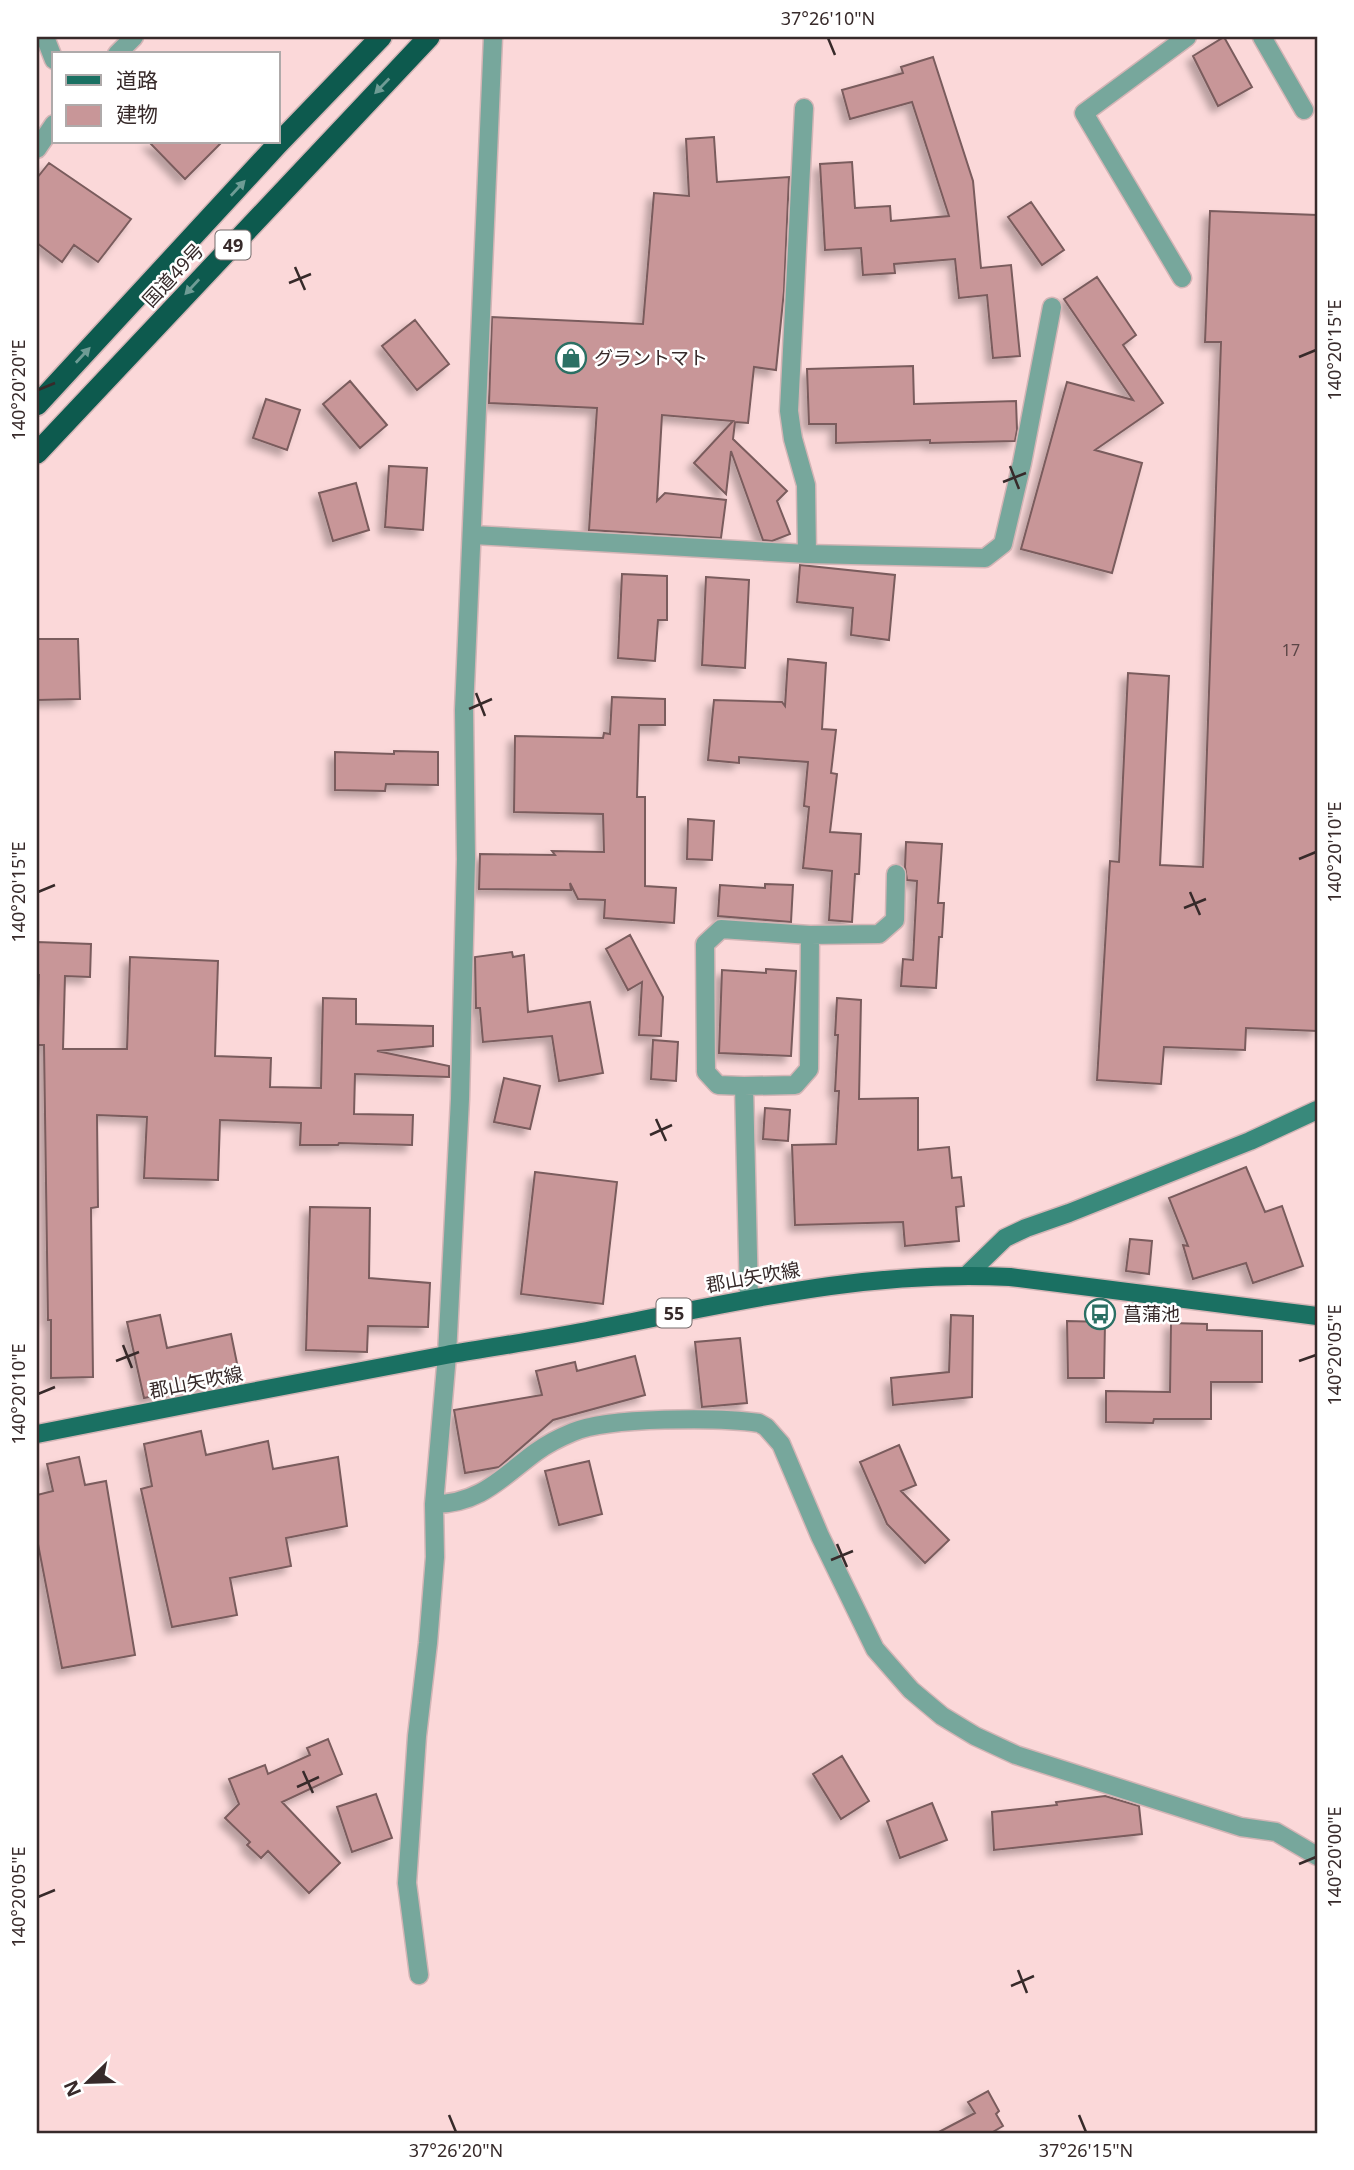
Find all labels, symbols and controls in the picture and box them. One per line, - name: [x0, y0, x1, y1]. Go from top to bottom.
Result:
- text: 37°26'10"N: [781, 6, 875, 30]
- legend: [52, 52, 280, 144]
- text: 道路: [116, 66, 158, 94]
- one-way arrow: [375, 77, 391, 94]
- text: 建物: [116, 100, 158, 128]
- one-way arrow: [229, 180, 245, 197]
- road number: 49: [216, 230, 250, 260]
- street label: 国道49号: [137, 237, 209, 313]
- one-way arrow: [185, 278, 201, 295]
- text: 140°20'15"E: [1322, 299, 1346, 401]
- text: 140°20'20"E: [6, 339, 30, 441]
- shop icon: グラントマト: [554, 341, 588, 375]
- place label: グラントマト: [594, 345, 708, 371]
- one-way arrow: [75, 347, 91, 364]
- house number: 17: [1282, 639, 1300, 661]
- text: 140°20'10"E: [1322, 801, 1346, 903]
- text: 140°20'15"E: [6, 841, 30, 943]
- street label: 郡山矢吹線: [704, 1256, 802, 1298]
- bus stop icon: 菖蒲池: [1083, 1297, 1117, 1331]
- road number: 55: [656, 1298, 692, 1328]
- place label: 菖蒲池: [1123, 1301, 1180, 1327]
- text: 140°20'05"E: [1322, 1304, 1346, 1406]
- text: 140°20'10"E: [6, 1343, 30, 1445]
- street label: 郡山矢吹線: [147, 1360, 245, 1404]
- text: 140°20'00"E: [1322, 1806, 1346, 1908]
- text: 140°20'05"E: [6, 1846, 30, 1948]
- north arrow: [52, 2048, 122, 2118]
- text: N: [57, 2076, 87, 2101]
- text: 37°26'20"N: [409, 2138, 503, 2162]
- text: 37°26'15"N: [1039, 2138, 1133, 2162]

